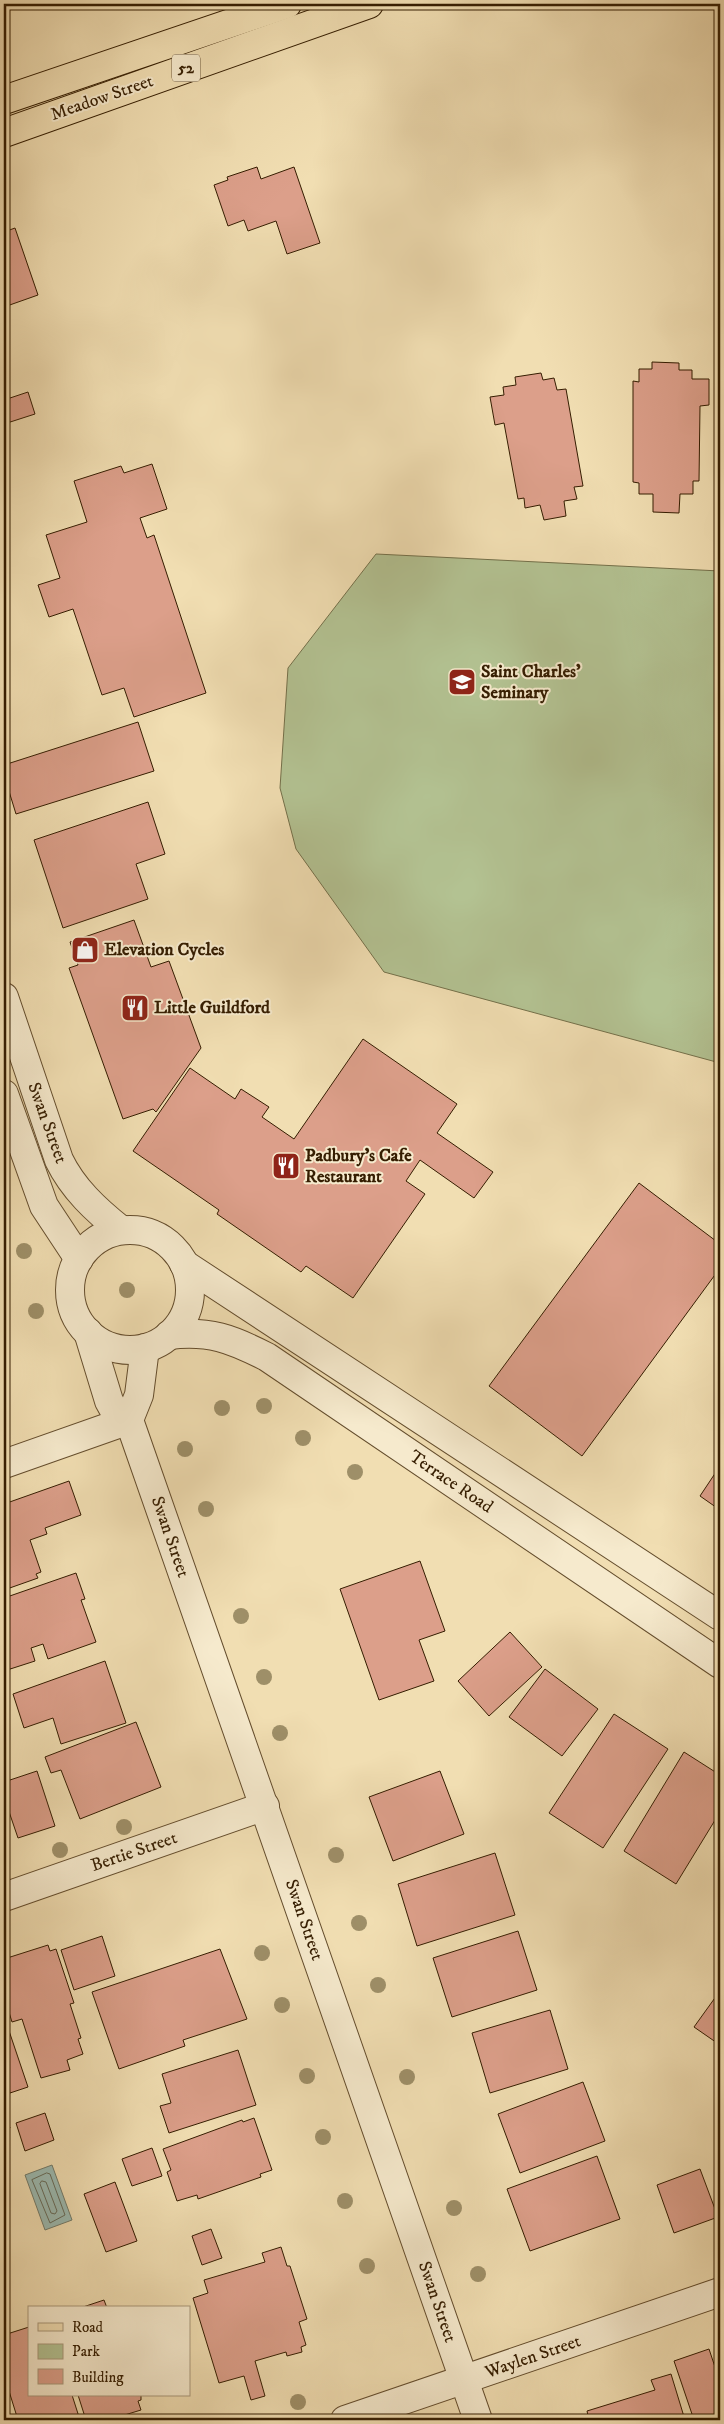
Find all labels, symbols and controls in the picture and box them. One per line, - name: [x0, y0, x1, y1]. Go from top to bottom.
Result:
- road number: 52: [172, 54, 200, 82]
- street label: Meadow Street: [48, 70, 156, 126]
- place label: Saint Charles’ Seminary: [481, 661, 581, 704]
- school or university icon: Saint Charles’ Seminary: [447, 667, 477, 697]
- shop icon: Elevation Cycles: [70, 935, 100, 965]
- place label: Elevation Cycles: [104, 939, 224, 961]
- restaurant icon: Little Guildford: [120, 993, 150, 1023]
- place label: Little Guildford: [154, 997, 271, 1019]
- street label: Swan Street: [22, 1080, 72, 1167]
- place label: Padbury's Cafe Restaurant: [305, 1145, 412, 1188]
- restaurant icon: Padbury's Cafe Restaurant: [271, 1151, 301, 1181]
- street label: Terrace Road: [405, 1446, 497, 1518]
- street label: Swan Street: [146, 1494, 194, 1581]
- street label: Bertie Street: [88, 1827, 180, 1877]
- street label: Swan Street: [280, 1877, 328, 1964]
- street label: Swan Street: [413, 2259, 461, 2346]
- legend: [28, 2306, 190, 2396]
- text: Road: [72, 2318, 104, 2337]
- street label: Waylen Street: [481, 2330, 584, 2384]
- text: Park: [72, 2342, 101, 2361]
- text: Building: [72, 2368, 124, 2387]

